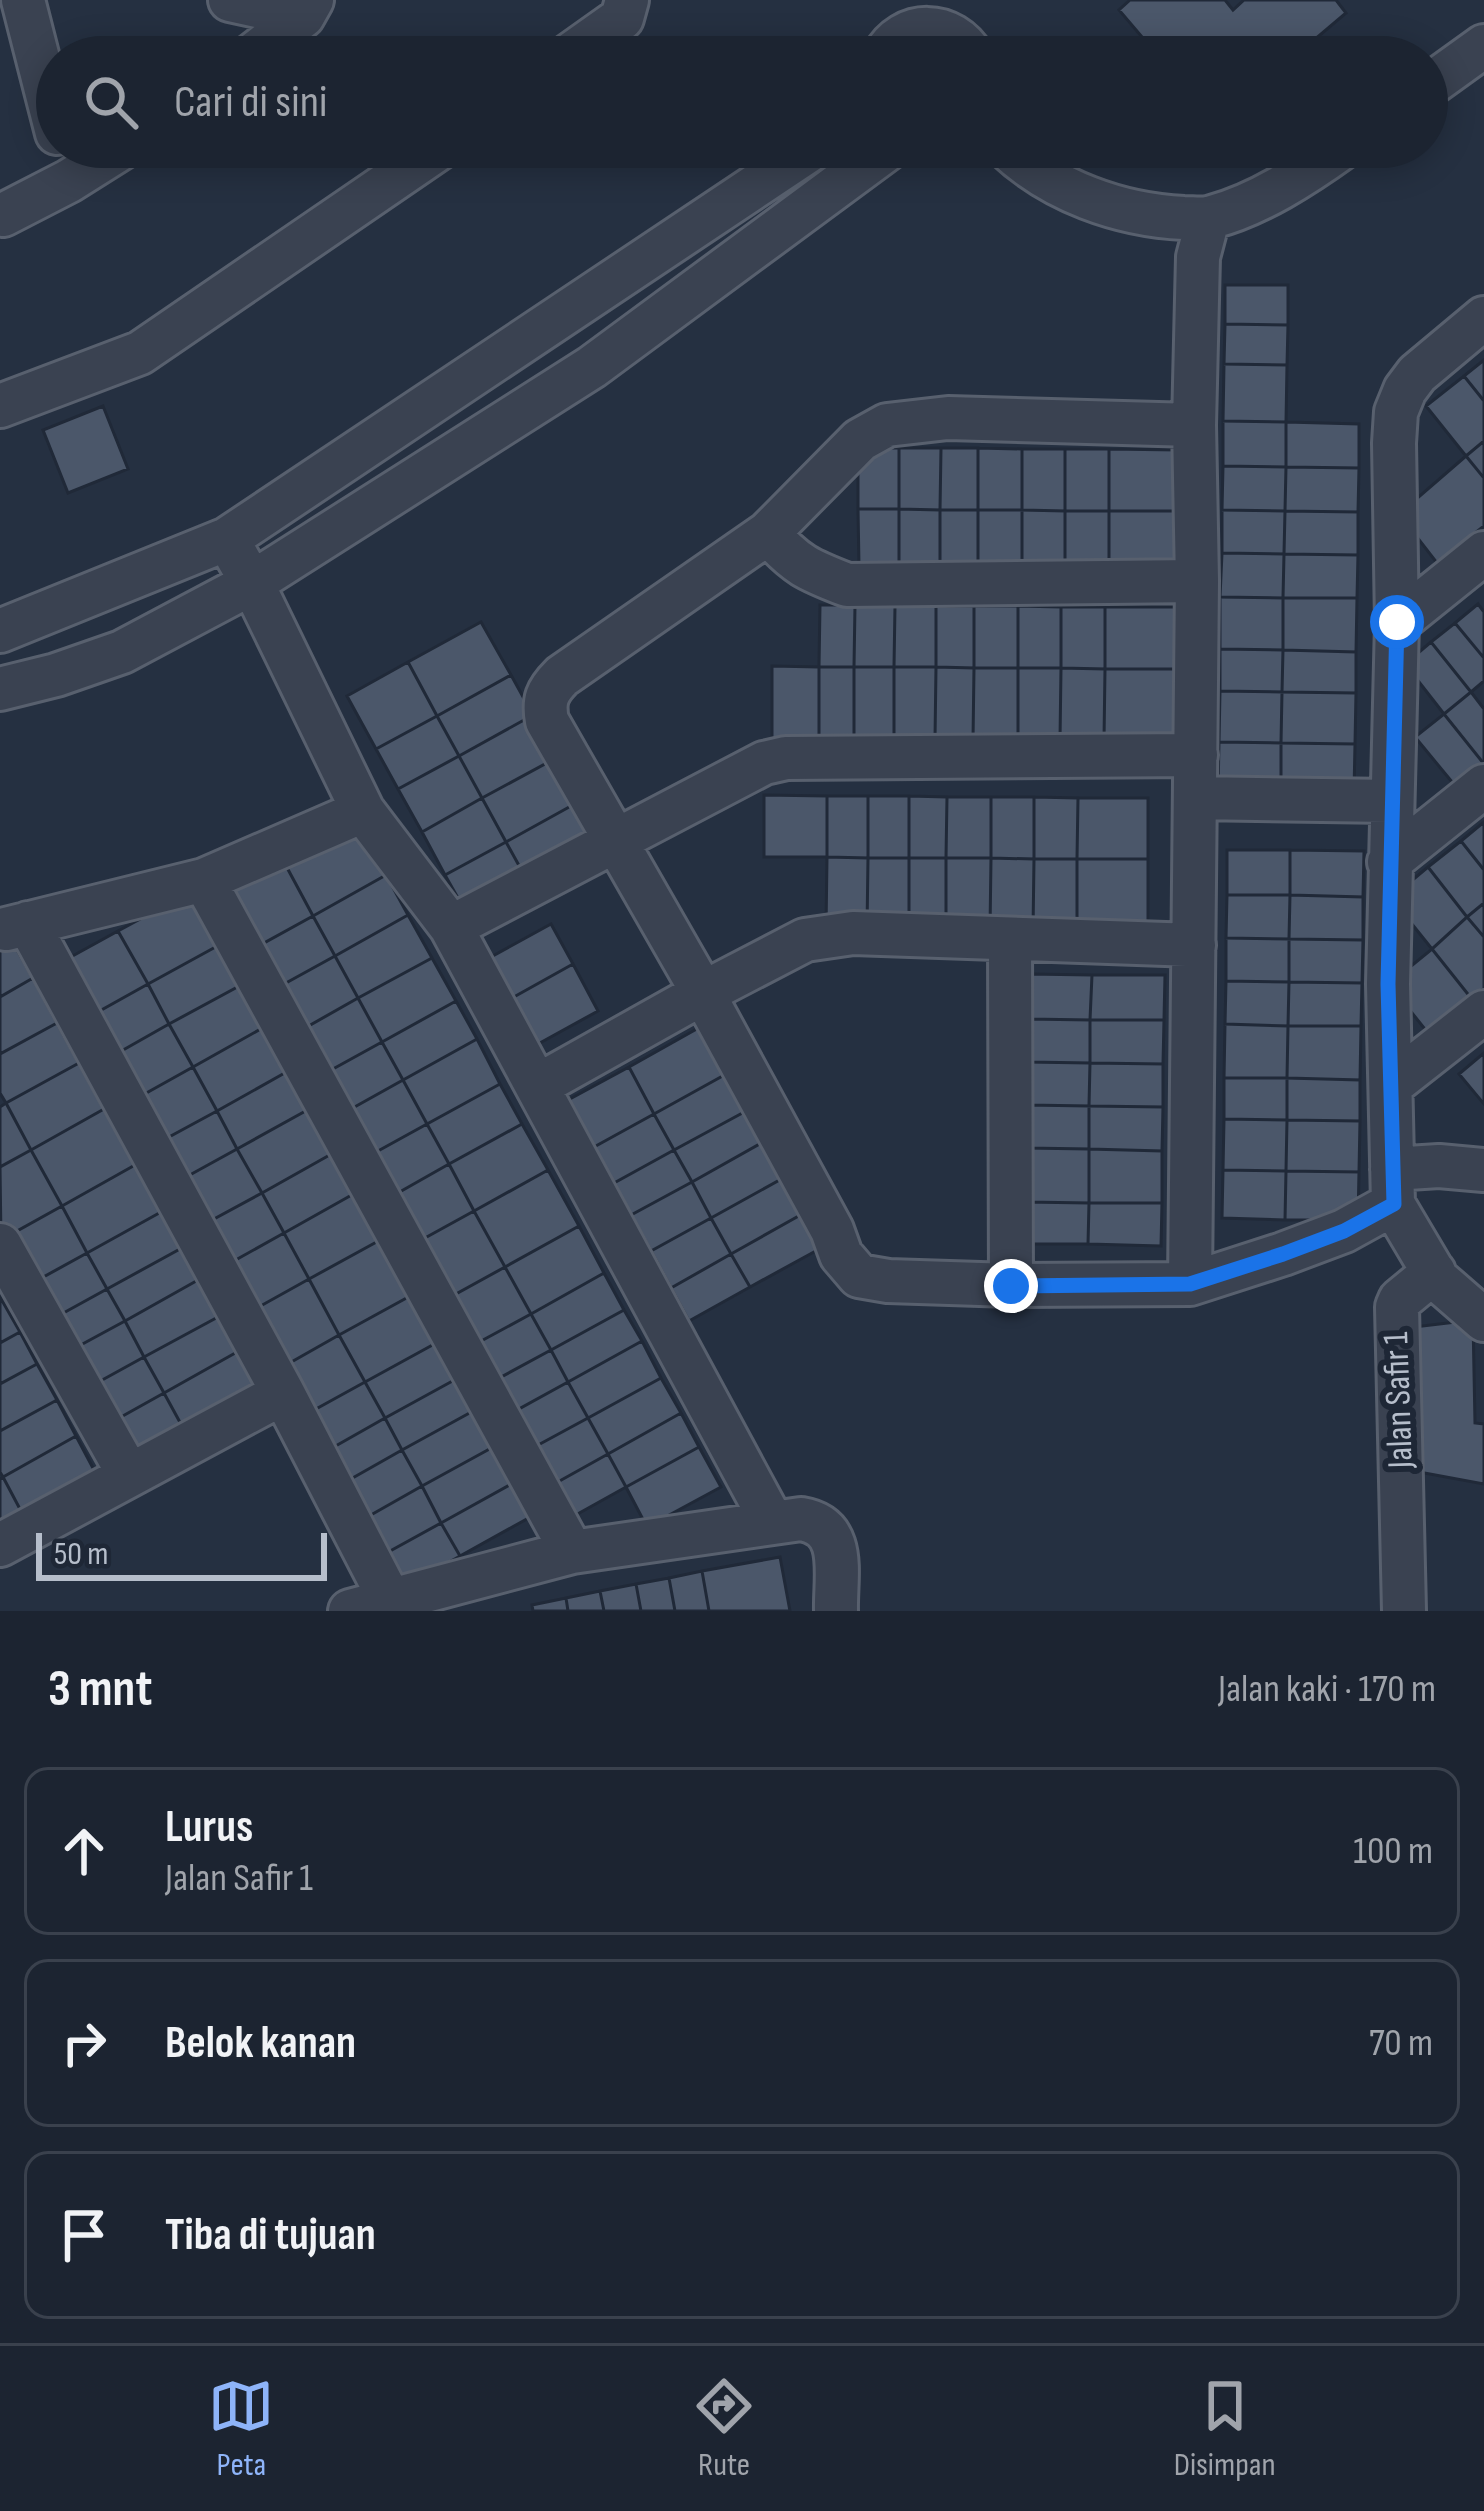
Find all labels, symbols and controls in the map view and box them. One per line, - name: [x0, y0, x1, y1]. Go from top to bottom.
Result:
- search box: [36, 36, 1448, 168]
- icon: search: [78, 69, 144, 135]
- text: Cari di sini: [174, 75, 327, 130]
- route start: [1370, 595, 1424, 649]
- route end: [984, 1259, 1038, 1313]
- street label: Jalan Safir 1: [1375, 1331, 1423, 1470]
- scale bar: [36, 1527, 327, 1580]
- text: 50 m: [54, 1534, 108, 1574]
- text: 3 mnt: [48, 1659, 152, 1720]
- text: Jalan kaki · 170 m: [1218, 1666, 1436, 1713]
- text: Lurus: [165, 1800, 253, 1855]
- icon: ahead: [51, 1818, 117, 1884]
- text: 100 m: [1353, 1828, 1433, 1875]
- text: Jalan Safir 1: [165, 1855, 313, 1902]
- icon: right: [51, 2010, 117, 2076]
- text: Belok kanan: [165, 2016, 356, 2071]
- text: 70 m: [1369, 2020, 1433, 2067]
- icon: arrive: [51, 2202, 117, 2268]
- text: Tiba di tujuan: [165, 2208, 376, 2263]
- tab: Peta: [208, 2373, 274, 2485]
- tab: Rute: [691, 2373, 757, 2485]
- tab: Disimpan: [1174, 2373, 1276, 2485]

